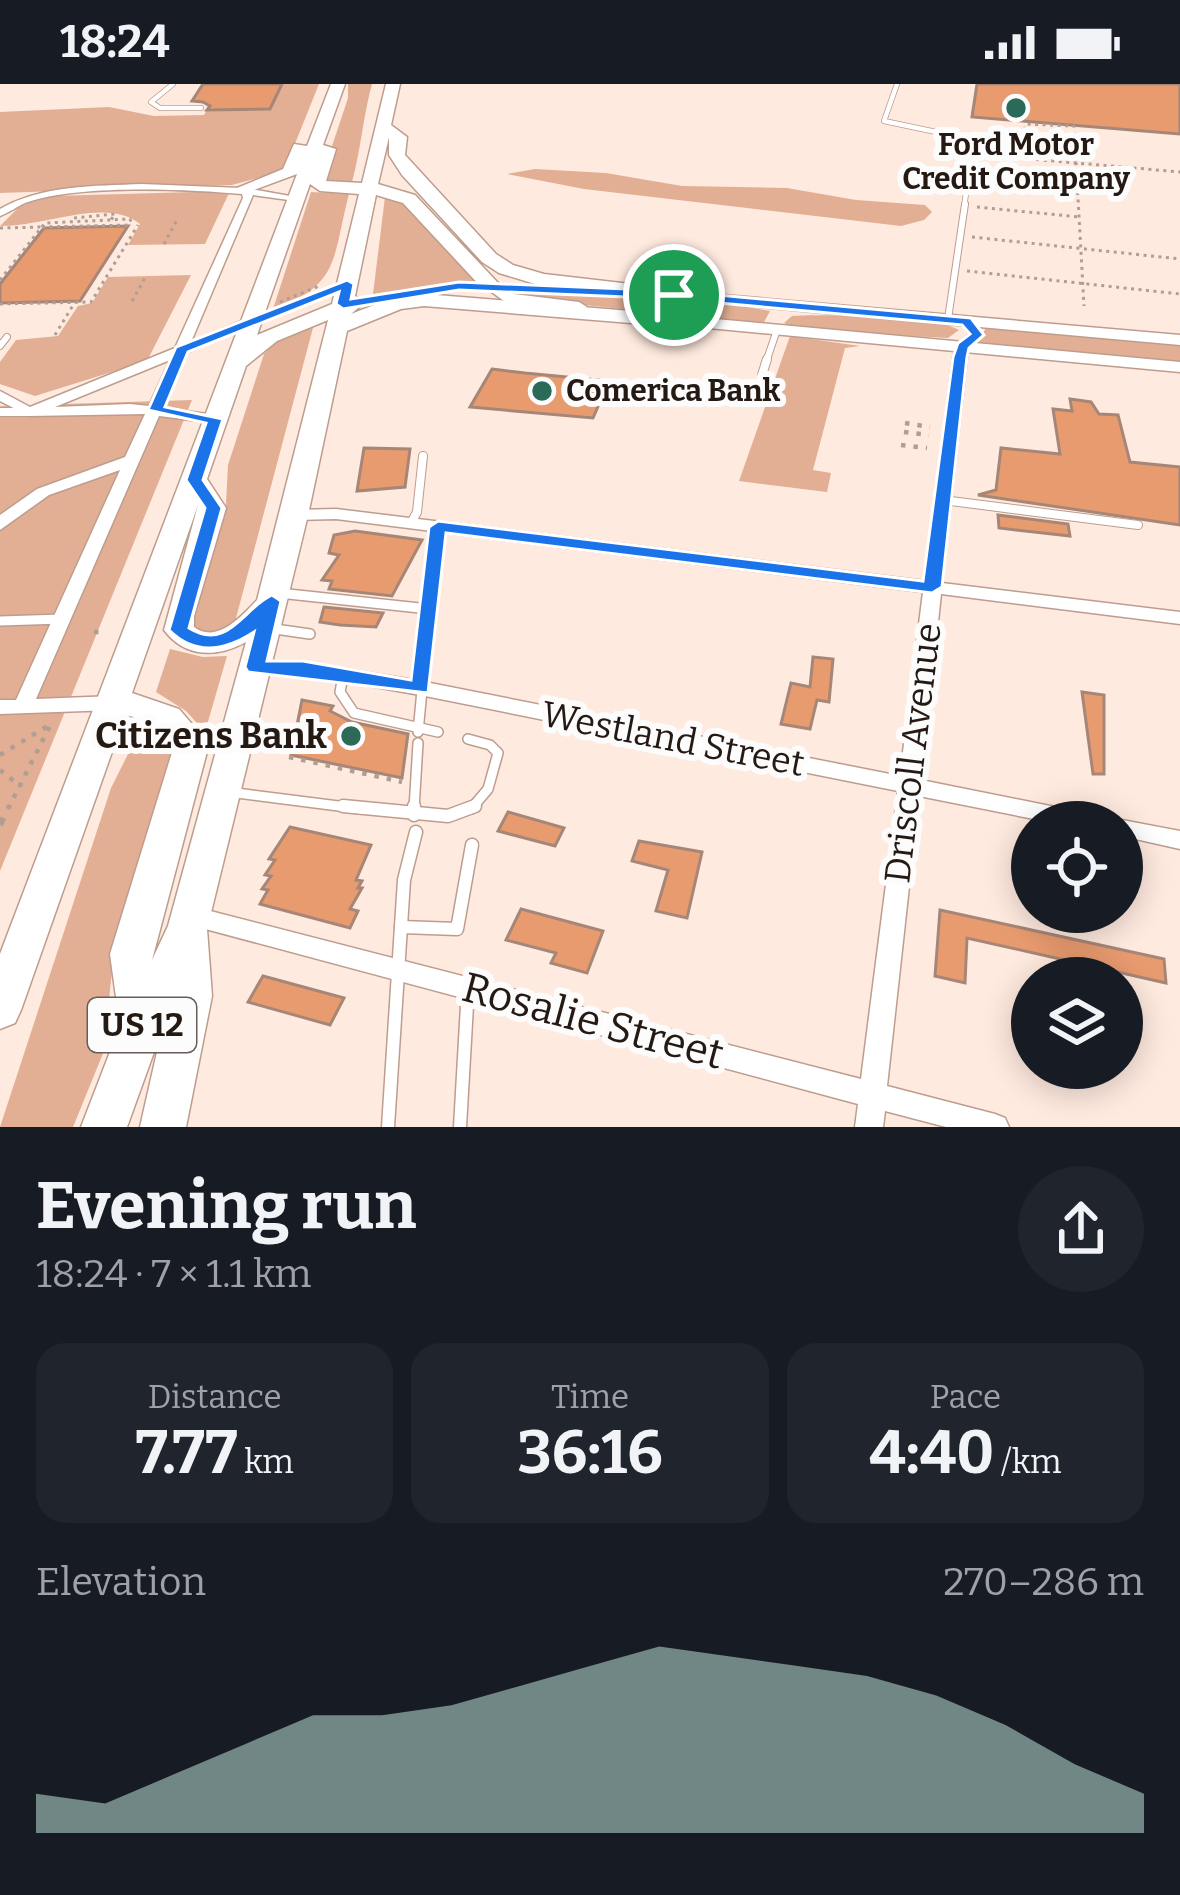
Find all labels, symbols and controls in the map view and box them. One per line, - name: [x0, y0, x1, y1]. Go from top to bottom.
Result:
- text: 18:24: [60, 15, 170, 69]
- marker: Ford Motor Credit Company: [1003, 95, 1029, 121]
- place label: Ford Motor Credit Company: [902, 127, 1130, 197]
- pin: [623, 244, 725, 346]
- icon: arrive: [641, 262, 707, 328]
- place label: Comerica Bank: [566, 373, 781, 409]
- marker: Comerica Bank: [529, 378, 555, 404]
- street label: Driscoll Avenue: [875, 620, 951, 886]
- street label: Westland Street: [538, 692, 808, 786]
- place label: Citizens Bank: [95, 714, 328, 758]
- marker: Citizens Bank: [338, 723, 364, 749]
- map controls: [1011, 801, 1143, 1089]
- button: locate: [1011, 801, 1143, 933]
- button: layers: [1011, 957, 1143, 1089]
- street label: Rosalie Street: [457, 962, 729, 1080]
- road number: US 12: [88, 998, 196, 1052]
- text: Evening run: [36, 1166, 417, 1245]
- button: share: [1018, 1166, 1144, 1292]
- text: 18:24 · 7 × 1.1 km: [36, 1251, 312, 1297]
- text: Distance: [148, 1377, 282, 1417]
- text: Time: [551, 1377, 629, 1417]
- text: Pace: [930, 1377, 1001, 1417]
- text: 7.77: [136, 1417, 238, 1489]
- text: 36:16: [517, 1417, 663, 1489]
- text: 4:40: [869, 1417, 994, 1489]
- text: km: [238, 1442, 294, 1482]
- text: /km: [994, 1442, 1061, 1482]
- text: Elevation: [36, 1559, 206, 1605]
- text: 270–286 m: [943, 1559, 1144, 1605]

